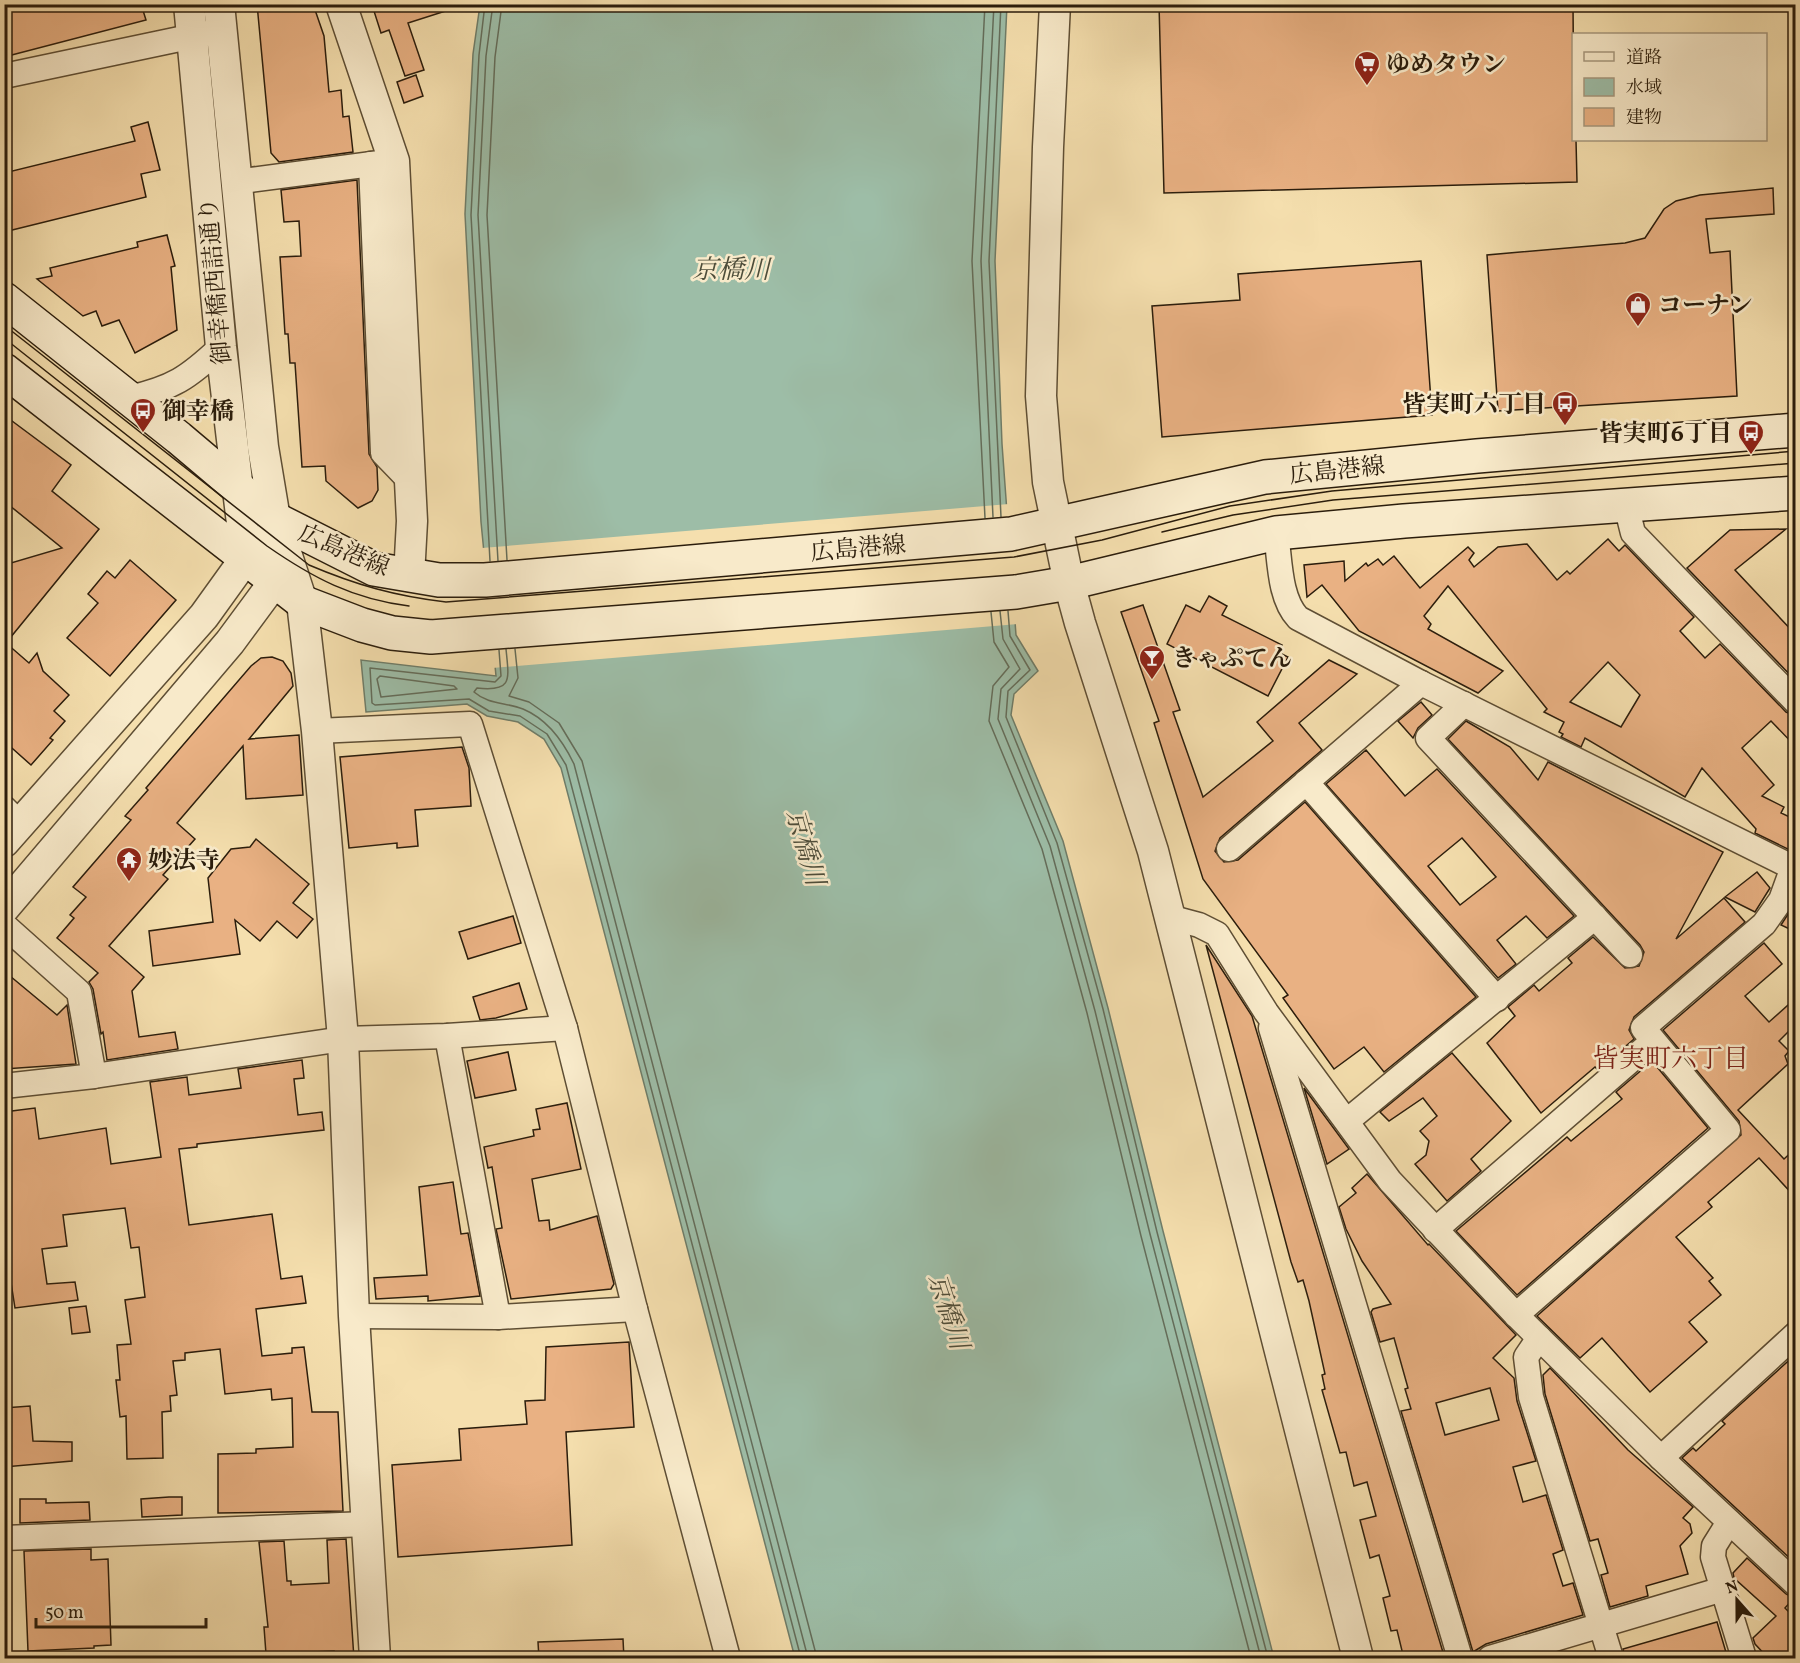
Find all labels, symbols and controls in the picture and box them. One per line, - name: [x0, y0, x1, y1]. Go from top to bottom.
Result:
- legend: [1572, 33, 1767, 141]
- text: 道路: [1626, 46, 1662, 71]
- supermarket icon: ゆめタウン: [1352, 49, 1382, 87]
- place label: ゆめタウン: [1386, 49, 1506, 83]
- text: 水域: [1626, 76, 1662, 101]
- text: 建物: [1626, 106, 1662, 131]
- street label: 御幸橋西詰通り: [193, 196, 241, 366]
- water label: 京橋川: [692, 253, 773, 289]
- shop icon: コーナン: [1623, 290, 1653, 328]
- place label: コーナン: [1658, 290, 1753, 324]
- place label: 皆実町六丁目: [1402, 389, 1546, 423]
- bus stop icon: 皆実町六丁目: [1550, 389, 1580, 427]
- bus stop icon: 御幸橋: [128, 396, 158, 434]
- place label: 御幸橋: [162, 396, 234, 430]
- place label: 皆実町6丁目: [1599, 418, 1732, 452]
- bus stop icon: 皆実町6丁目: [1736, 418, 1766, 456]
- street label: 広島港線: [1288, 450, 1387, 494]
- street label: 広島港線: [292, 517, 394, 586]
- street label: 広島港線: [809, 529, 907, 571]
- bar icon: きゃぷてん: [1137, 643, 1167, 681]
- place label: きゃぷてん: [1172, 643, 1292, 677]
- water label: 京橋川: [776, 805, 833, 893]
- temple icon: 妙法寺: [114, 845, 144, 883]
- place label: 妙法寺: [148, 845, 220, 879]
- district label: 皆実町六丁目: [1593, 1042, 1749, 1078]
- water label: 京橋川: [918, 1269, 977, 1357]
- north arrow: [1707, 1570, 1767, 1630]
- text: N: [1723, 1575, 1742, 1600]
- scale bar: [36, 1591, 206, 1629]
- text: 50 m: [45, 1601, 84, 1626]

